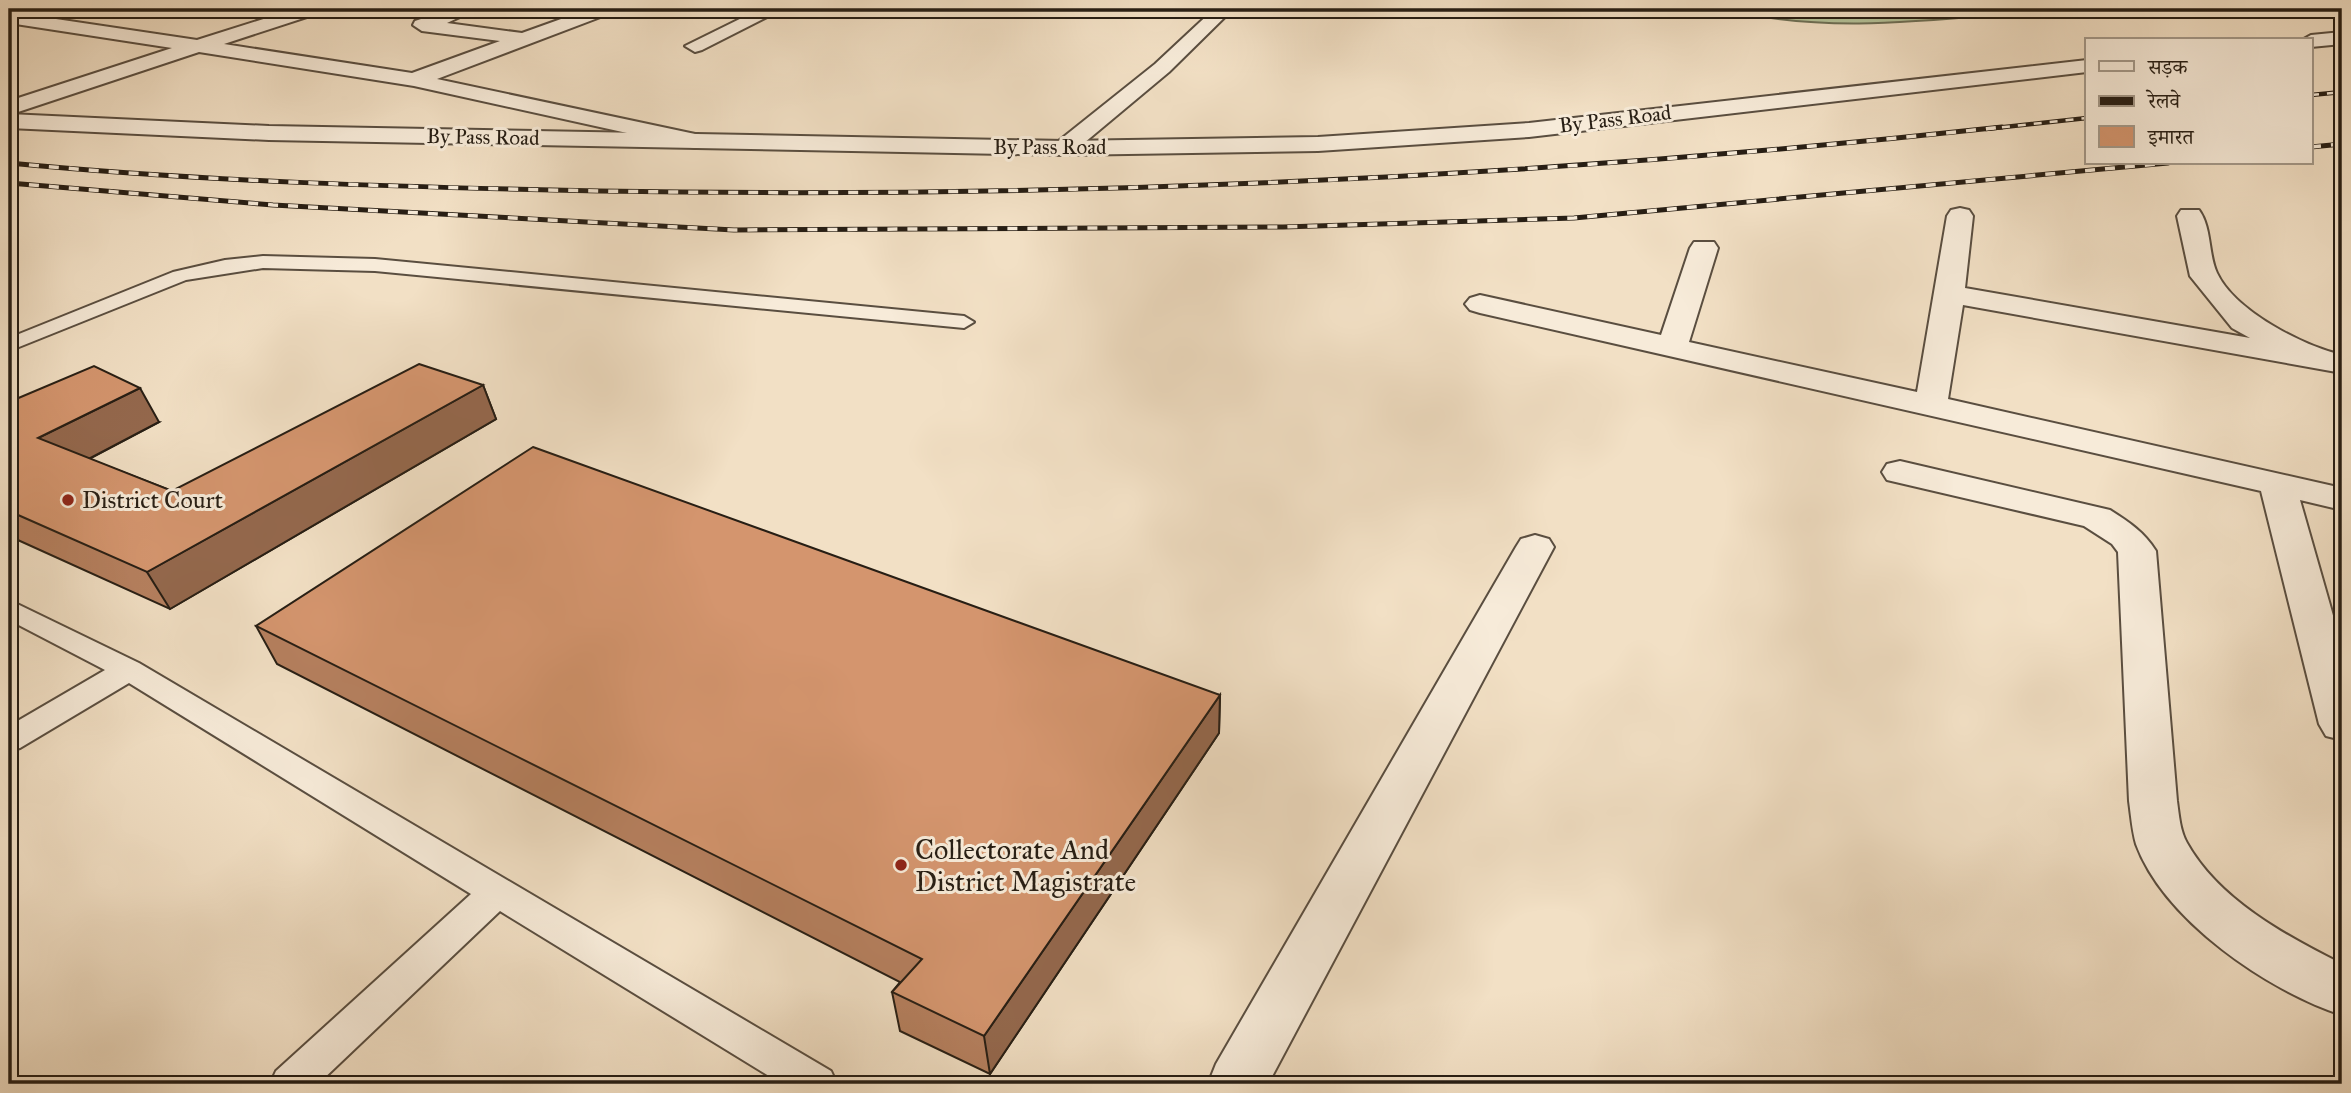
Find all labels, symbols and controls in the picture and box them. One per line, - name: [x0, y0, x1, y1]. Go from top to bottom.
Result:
- legend: [2085, 38, 2312, 164]
- text: सड़क: [2147, 54, 2188, 80]
- text: रेलवे: [2145, 88, 2182, 114]
- street label: By Pass Road: [1557, 99, 1673, 139]
- street label: By Pass Road: [426, 123, 540, 151]
- text: इमारत: [2147, 124, 2195, 150]
- street label: By Pass Road: [993, 134, 1107, 160]
- place label: District Court: [82, 485, 224, 515]
- marker: District Court: [60, 492, 76, 508]
- place label: Collectorate And District Magistrate: [915, 832, 1136, 899]
- marker: Collectorate And District Magistrate: [893, 857, 909, 873]

